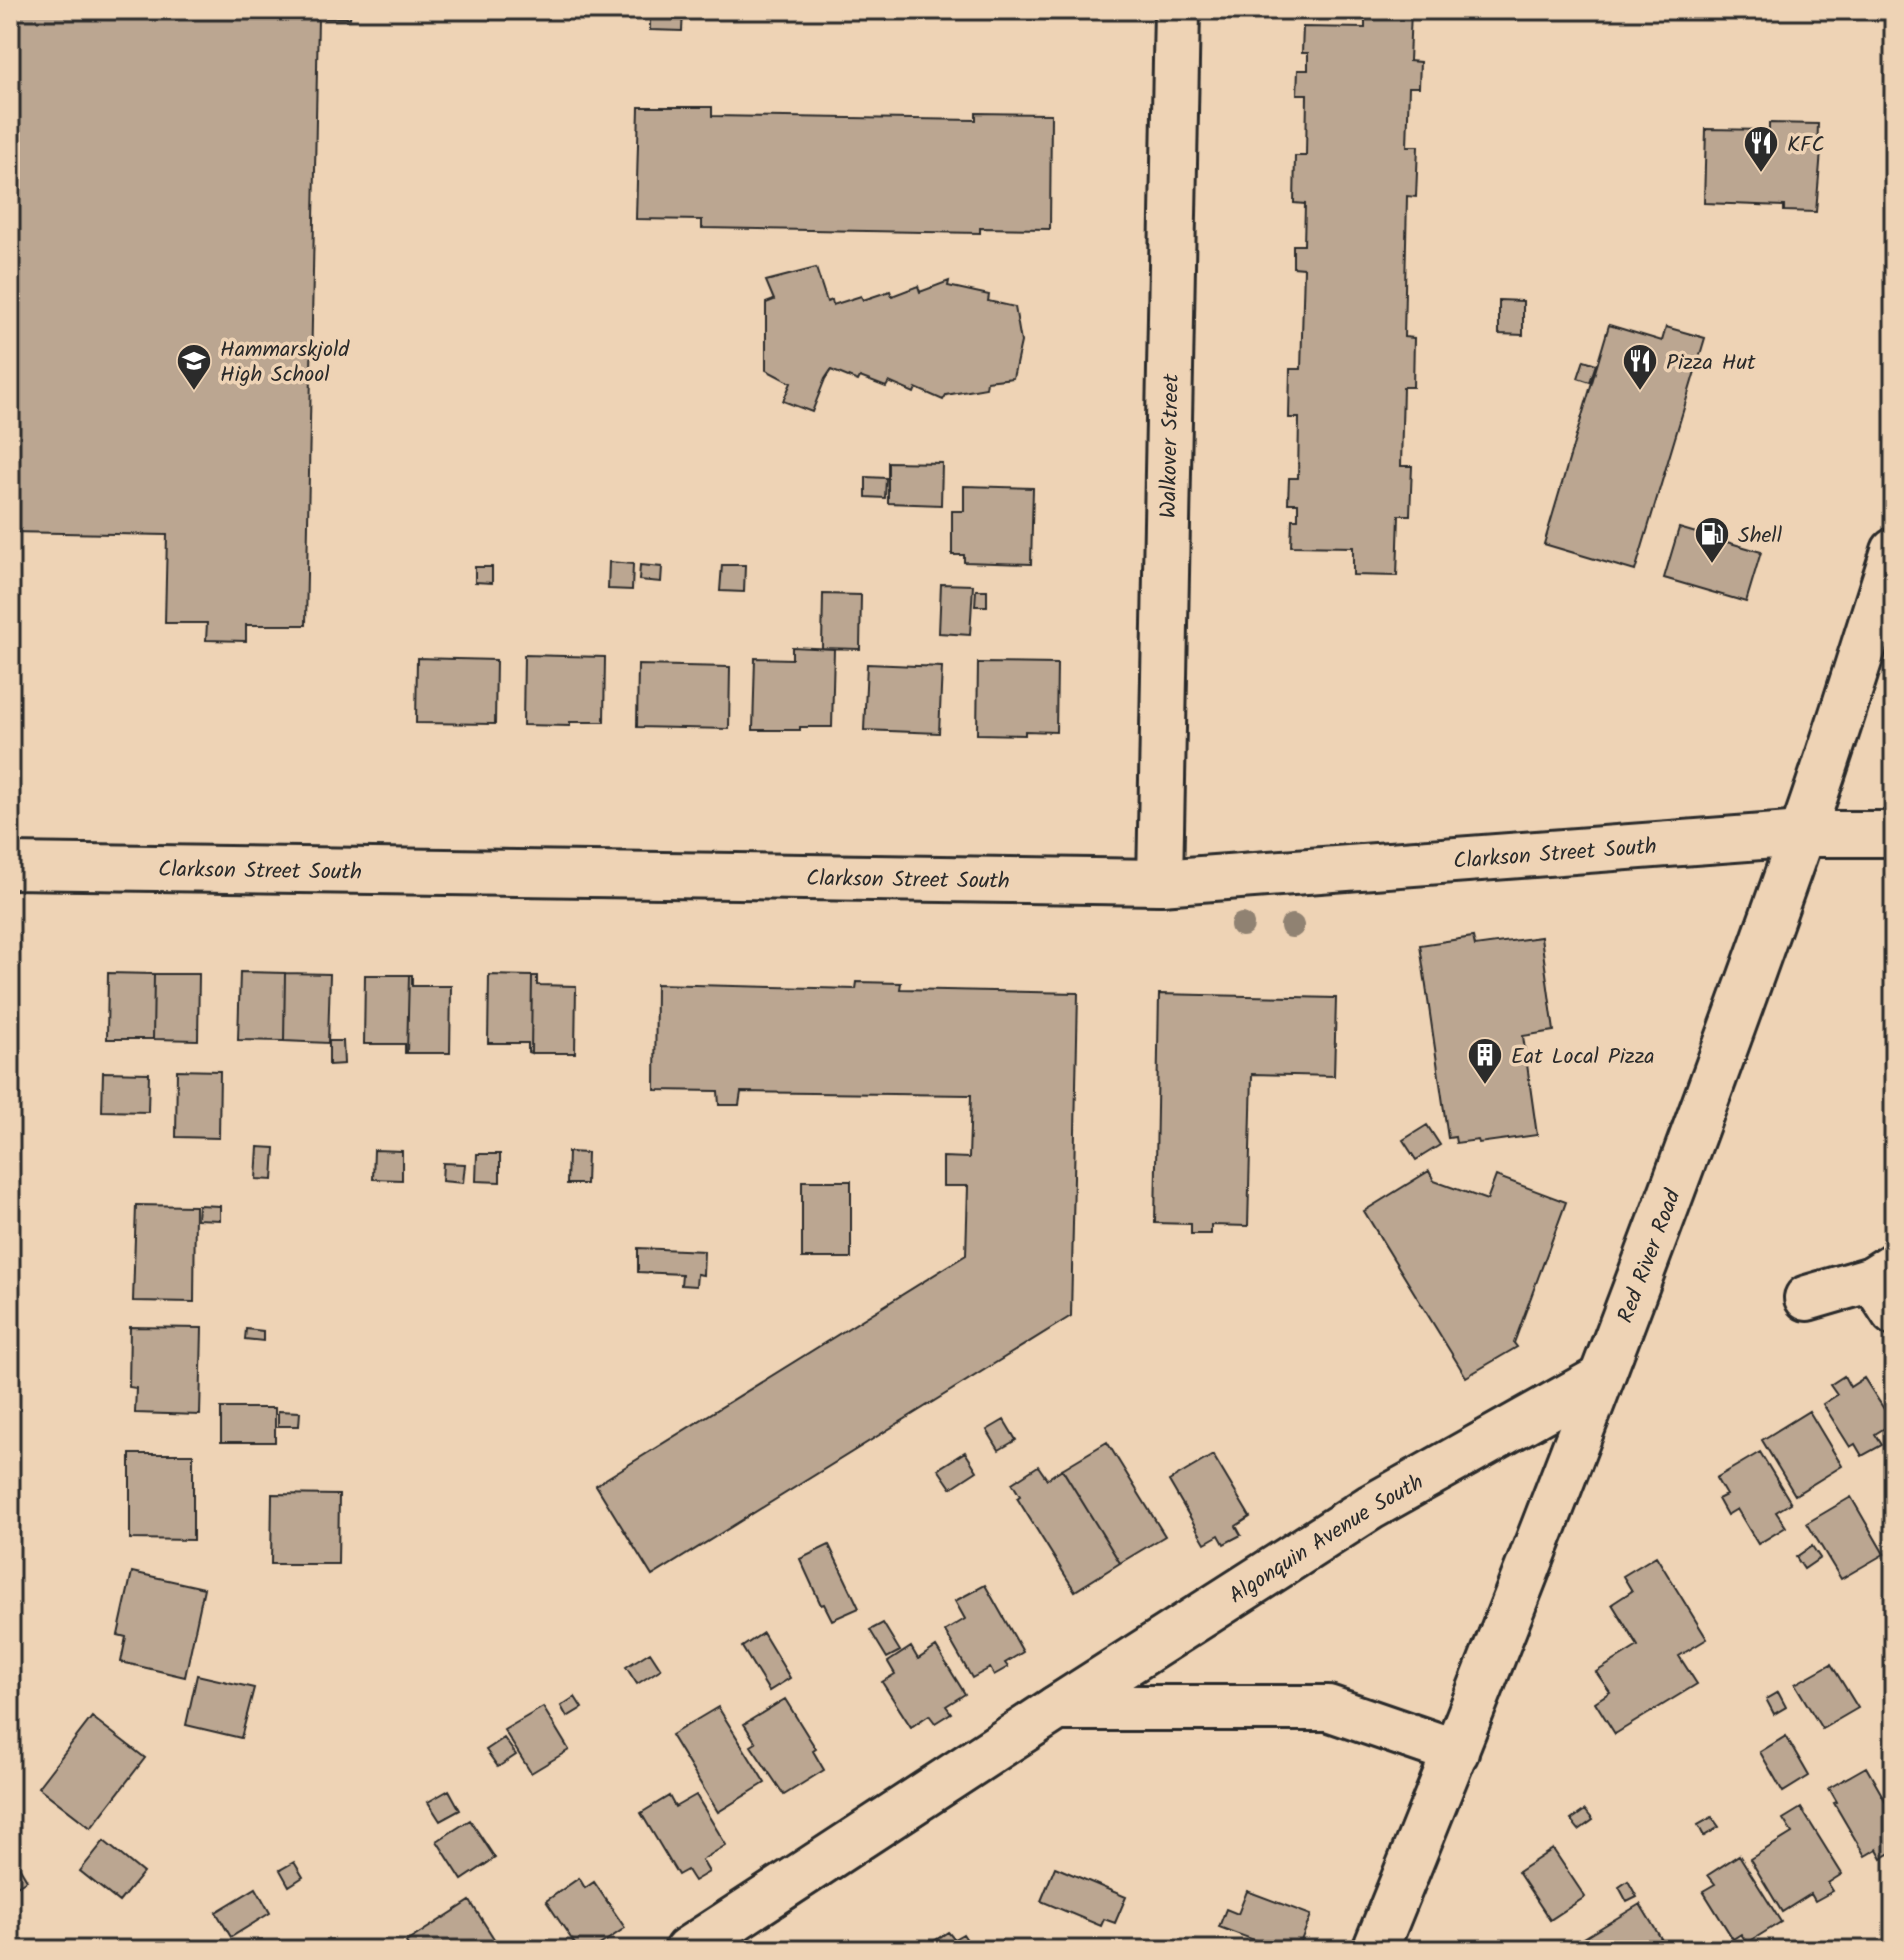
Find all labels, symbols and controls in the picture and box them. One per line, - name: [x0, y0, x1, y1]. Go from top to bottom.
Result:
- restaurant icon: KFC: [1742, 124, 1780, 174]
- place label: KFC: [1787, 128, 1825, 163]
- place label: Hammarskjold High School: [220, 333, 350, 393]
- school or university icon: Hammarskjold High School: [175, 342, 213, 392]
- restaurant icon: Pizza Hut: [1621, 342, 1659, 392]
- place label: Pizza Hut: [1666, 346, 1756, 381]
- street label: Walkover Street: [1152, 373, 1190, 519]
- fuel station icon: Shell: [1693, 515, 1731, 565]
- place label: Shell: [1738, 519, 1783, 554]
- street label: Clarkson Street South: [1452, 830, 1658, 880]
- street label: Clarkson Street South: [158, 853, 362, 891]
- street label: Clarkson Street South: [806, 862, 1010, 900]
- building icon: Eat Local Pizza: [1466, 1036, 1504, 1086]
- place label: Eat Local Pizza: [1511, 1040, 1655, 1075]
- street label: Red River Road: [1609, 1184, 1692, 1328]
- street label: Algonquin Avenue South: [1222, 1466, 1431, 1614]

